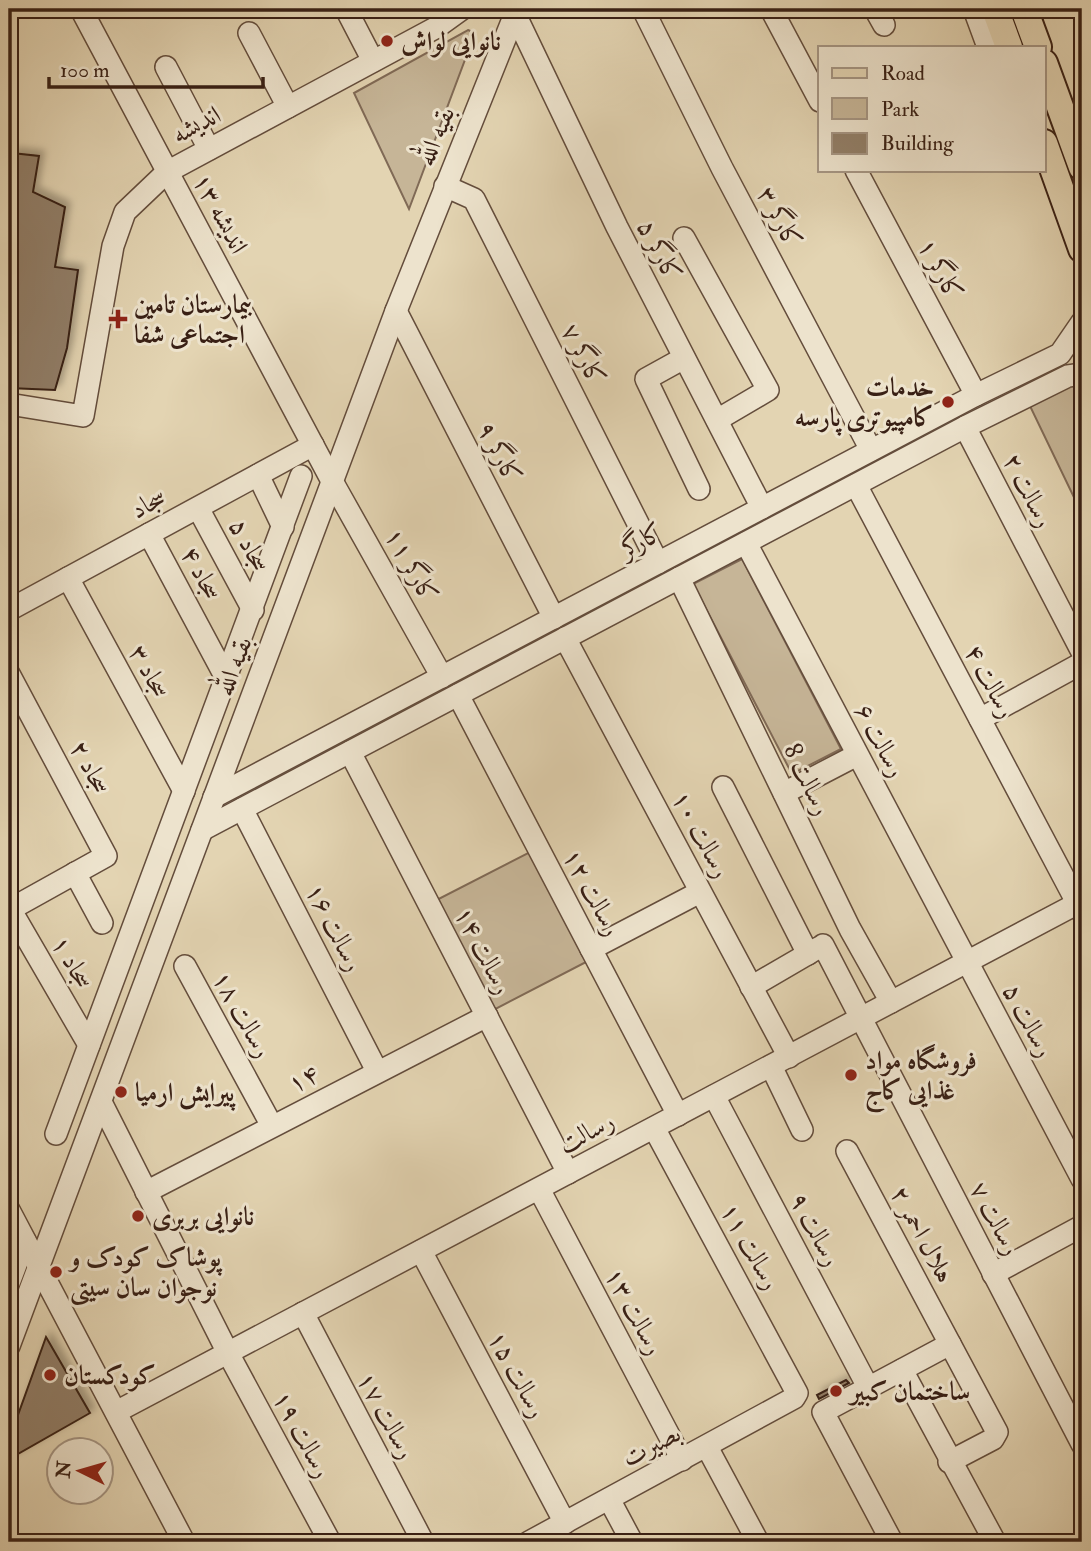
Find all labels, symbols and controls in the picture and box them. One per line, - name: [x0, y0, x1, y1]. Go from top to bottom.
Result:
- place label: نانوایی لواش: [401, 26, 501, 59]
- marker: نانوایی لواش: [379, 33, 395, 49]
- scale bar: [49, 46, 262, 90]
- legend: [818, 46, 1046, 172]
- text: 100 m: [60, 57, 110, 84]
- text: Road: [881, 60, 926, 87]
- text: Park: [881, 96, 919, 123]
- street label: اندیشه: [166, 99, 226, 151]
- street label: بقیه الله: [405, 100, 462, 171]
- text: Building: [881, 130, 954, 157]
- street label: اندیشه ۱۳: [186, 168, 255, 259]
- street label: کارگر ۳: [750, 180, 810, 254]
- street label: کارگر ۵: [630, 213, 690, 287]
- street label: کارگر ۱: [911, 232, 971, 306]
- place label: بیمارستان تامین اجتماعی شفا: [134, 289, 253, 351]
- marker: بیمارستان تامین اجتماعی شفا: [108, 309, 128, 329]
- street label: کارگر ۷: [554, 317, 614, 391]
- place label: خدمات کامپیوتری پارسه: [795, 372, 934, 436]
- marker: خدمات کامپیوتری پارسه: [940, 394, 956, 410]
- street label: کارگر ۹: [470, 415, 530, 489]
- street label: رسالت ۲: [996, 448, 1060, 533]
- street label: سجاد: [125, 481, 172, 526]
- street label: سجاد ۵: [222, 513, 277, 578]
- street label: کارگر: [611, 514, 669, 567]
- street label: کارگر ۱۱: [378, 521, 446, 609]
- street label: سجاد ۴: [174, 541, 229, 606]
- street label: بقیه الله: [204, 630, 259, 701]
- street label: سجاد ۳: [121, 639, 177, 704]
- street label: رسالت ۴: [957, 639, 1023, 724]
- street label: رسالت ۶: [847, 698, 913, 783]
- street label: سجاد ۲: [63, 735, 118, 800]
- street label: رسالت 8: [776, 738, 838, 821]
- street label: رسالت ۱۰: [665, 785, 737, 884]
- street label: رسالت ۱۲: [556, 843, 628, 942]
- street label: رسالت ۱۶: [298, 878, 370, 977]
- street label: رسالت ۱۴: [447, 901, 519, 1000]
- street label: سجاد ۱: [44, 930, 100, 995]
- street label: رسالت ۱۸: [205, 965, 279, 1064]
- street label: رسالت ۵: [995, 978, 1061, 1063]
- place label: فروشگاه مواد غذایی کاج: [865, 1043, 977, 1113]
- street label: ۱۴: [283, 1058, 324, 1100]
- marker: فروشگاه مواد غذایی کاج: [843, 1067, 859, 1083]
- place label: پیرایش ارمیا: [135, 1077, 236, 1111]
- marker: پیرایش ارمیا: [113, 1084, 129, 1100]
- street label: رسالت: [553, 1105, 620, 1161]
- street label: رسالت ۷: [962, 1176, 1028, 1261]
- street label: هلال احمر ۲: [883, 1181, 961, 1288]
- street label: رسالت ۹: [782, 1187, 848, 1272]
- street label: رسالت ۱۱: [713, 1197, 787, 1296]
- place label: نانوایی بربری: [152, 1201, 254, 1234]
- marker: نانوایی بربری: [130, 1208, 146, 1224]
- place label: پوشاک کودک و نوجوان سان سیتی: [67, 1242, 223, 1306]
- street label: رسالت ۱۳: [598, 1262, 670, 1361]
- marker: پوشاک کودک و نوجوان سان سیتی: [48, 1264, 64, 1280]
- street label: رسالت ۱۵: [481, 1325, 553, 1424]
- place label: کودکستان: [64, 1360, 156, 1392]
- street label: رسالت ۱۷: [350, 1366, 422, 1465]
- marker: کودکستان: [42, 1367, 58, 1383]
- place label: ساختمان کبیر: [847, 1376, 970, 1408]
- marker: ساختمان کبیر: [828, 1383, 844, 1399]
- street label: رسالت ۱۹: [266, 1385, 338, 1484]
- street label: بصیرت: [617, 1417, 686, 1475]
- north arrow: [46, 1436, 116, 1506]
- text: N: [51, 1459, 77, 1480]

